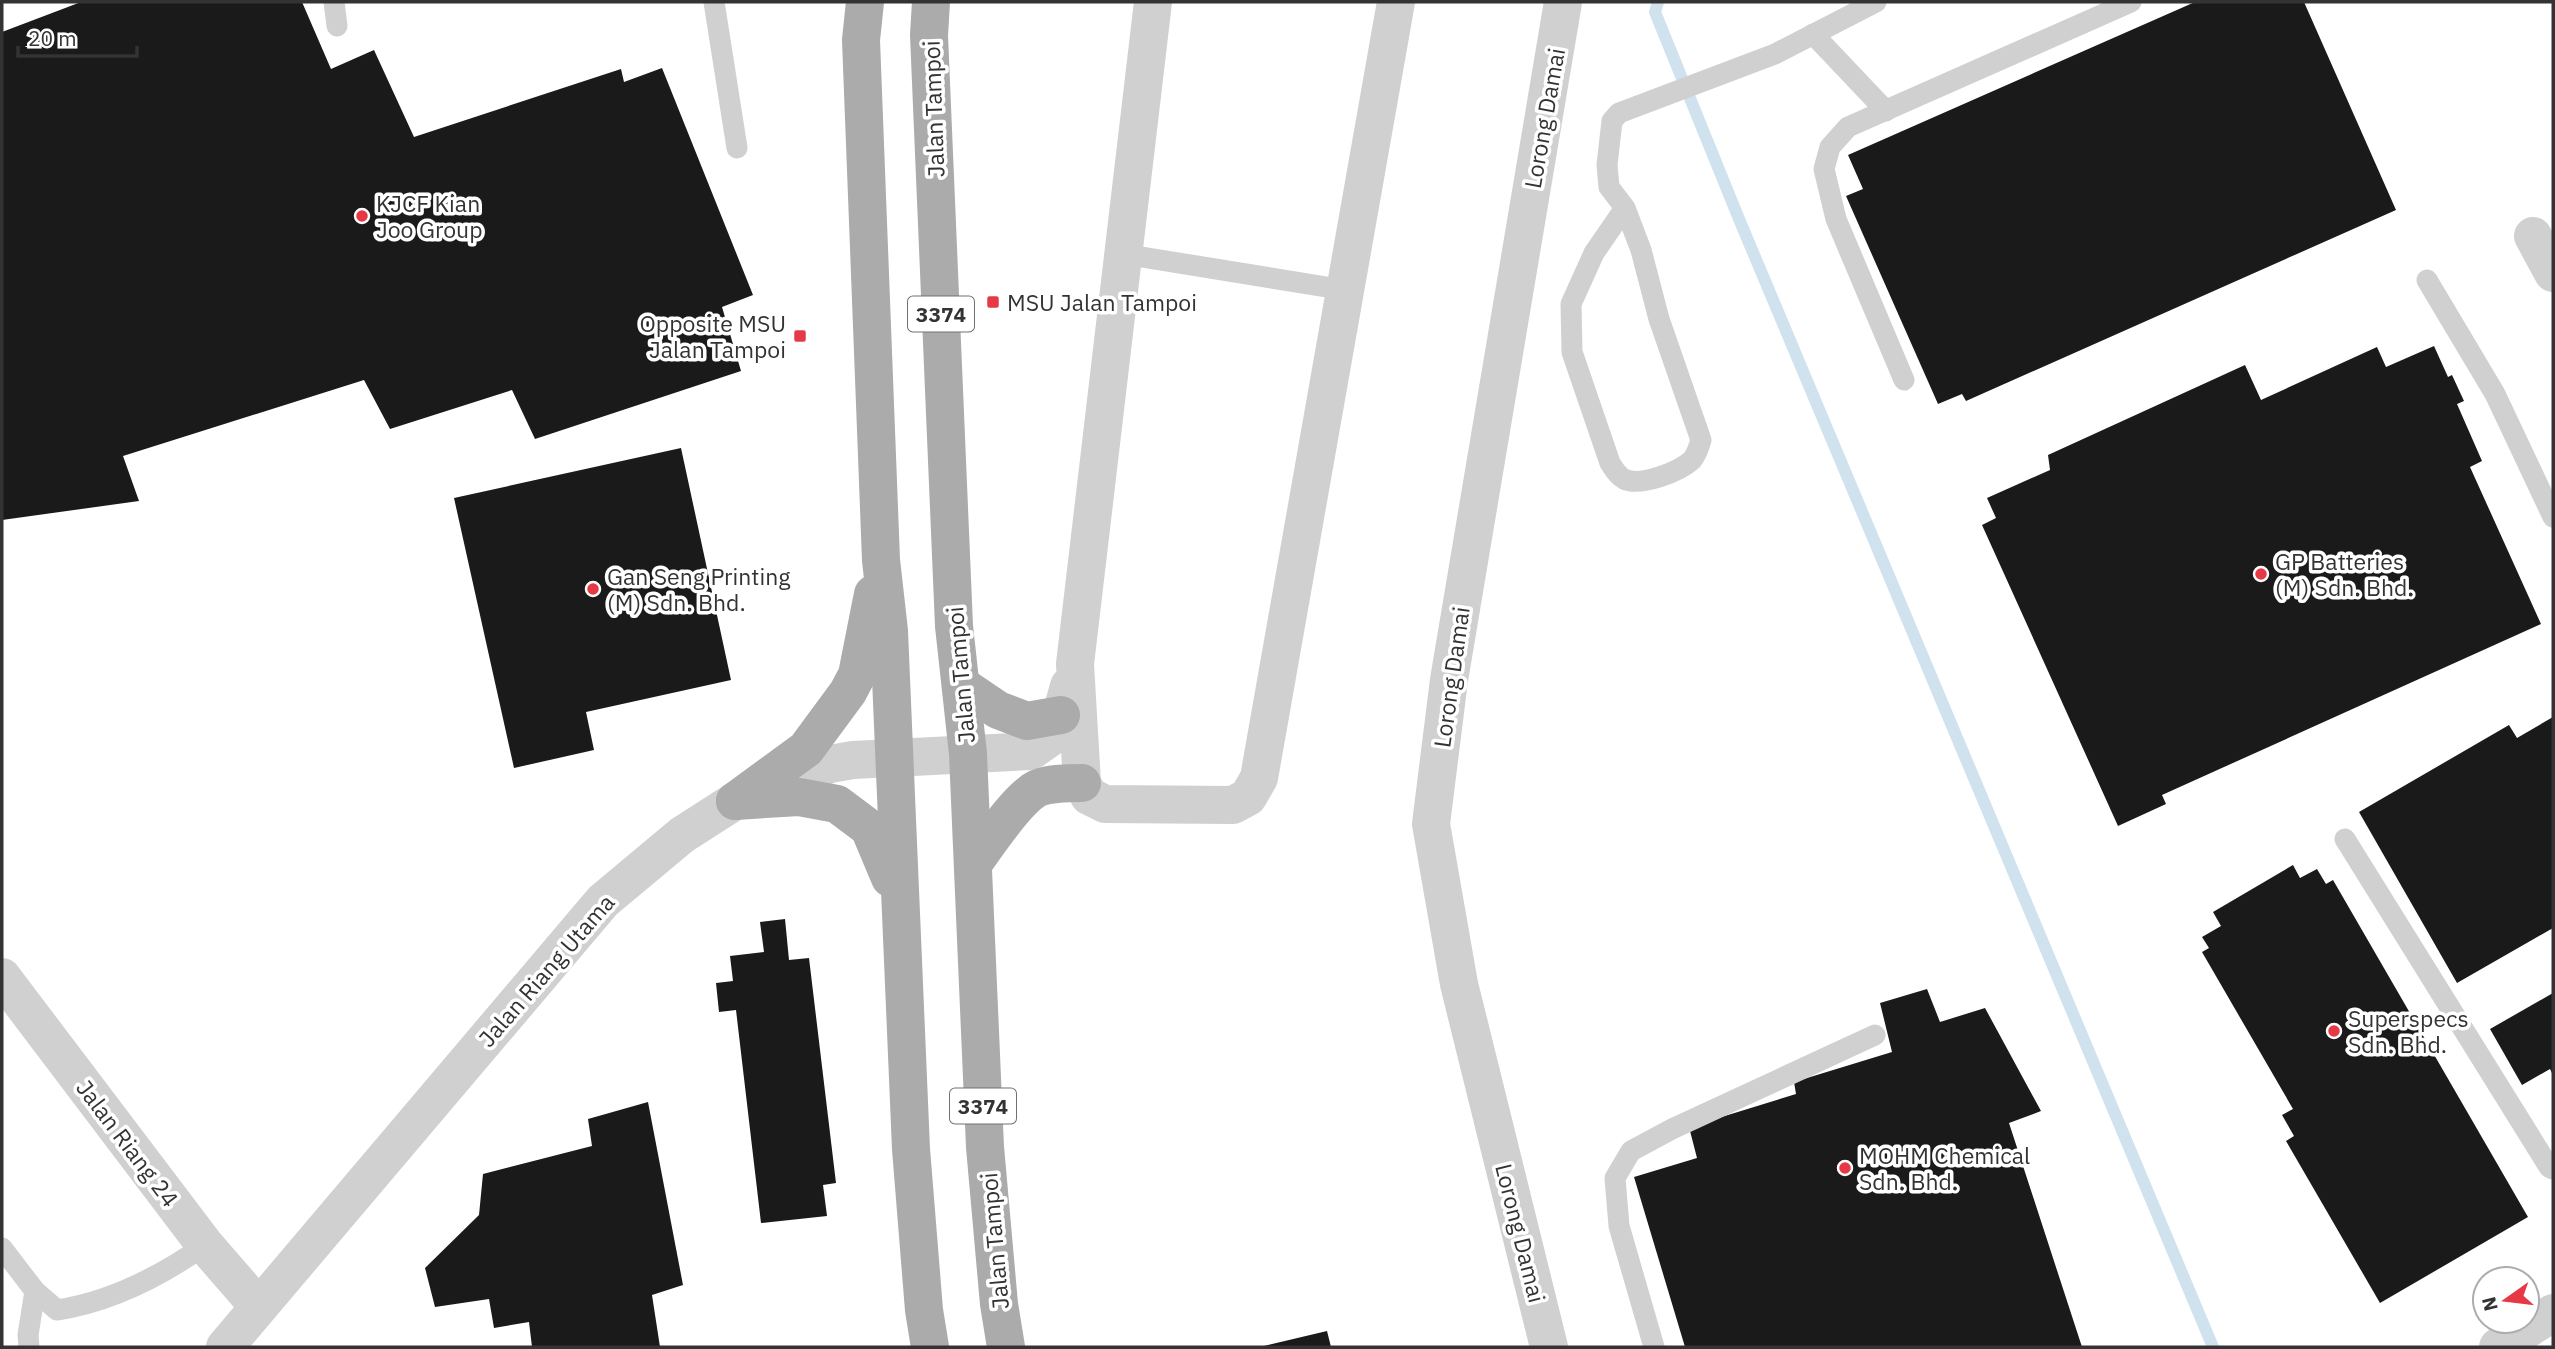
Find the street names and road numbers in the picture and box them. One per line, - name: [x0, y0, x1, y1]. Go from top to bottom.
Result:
- street label: Jalan Tampoi: [916, 40, 950, 178]
- street label: Lorong Damai: [1517, 46, 1571, 190]
- road number: 3374: [908, 296, 974, 332]
- street label: Jalan Tampoi: [939, 605, 981, 745]
- street label: Lorong Damai: [1426, 605, 1476, 749]
- street label: Jalan Riang Utama: [471, 887, 621, 1053]
- street label: Jalan Riang 24: [70, 1073, 186, 1213]
- road number: 3374: [950, 1088, 1016, 1124]
- street label: Lorong Damai: [1489, 1161, 1553, 1305]
- street label: Jalan Tampoi: [973, 1171, 1015, 1311]

